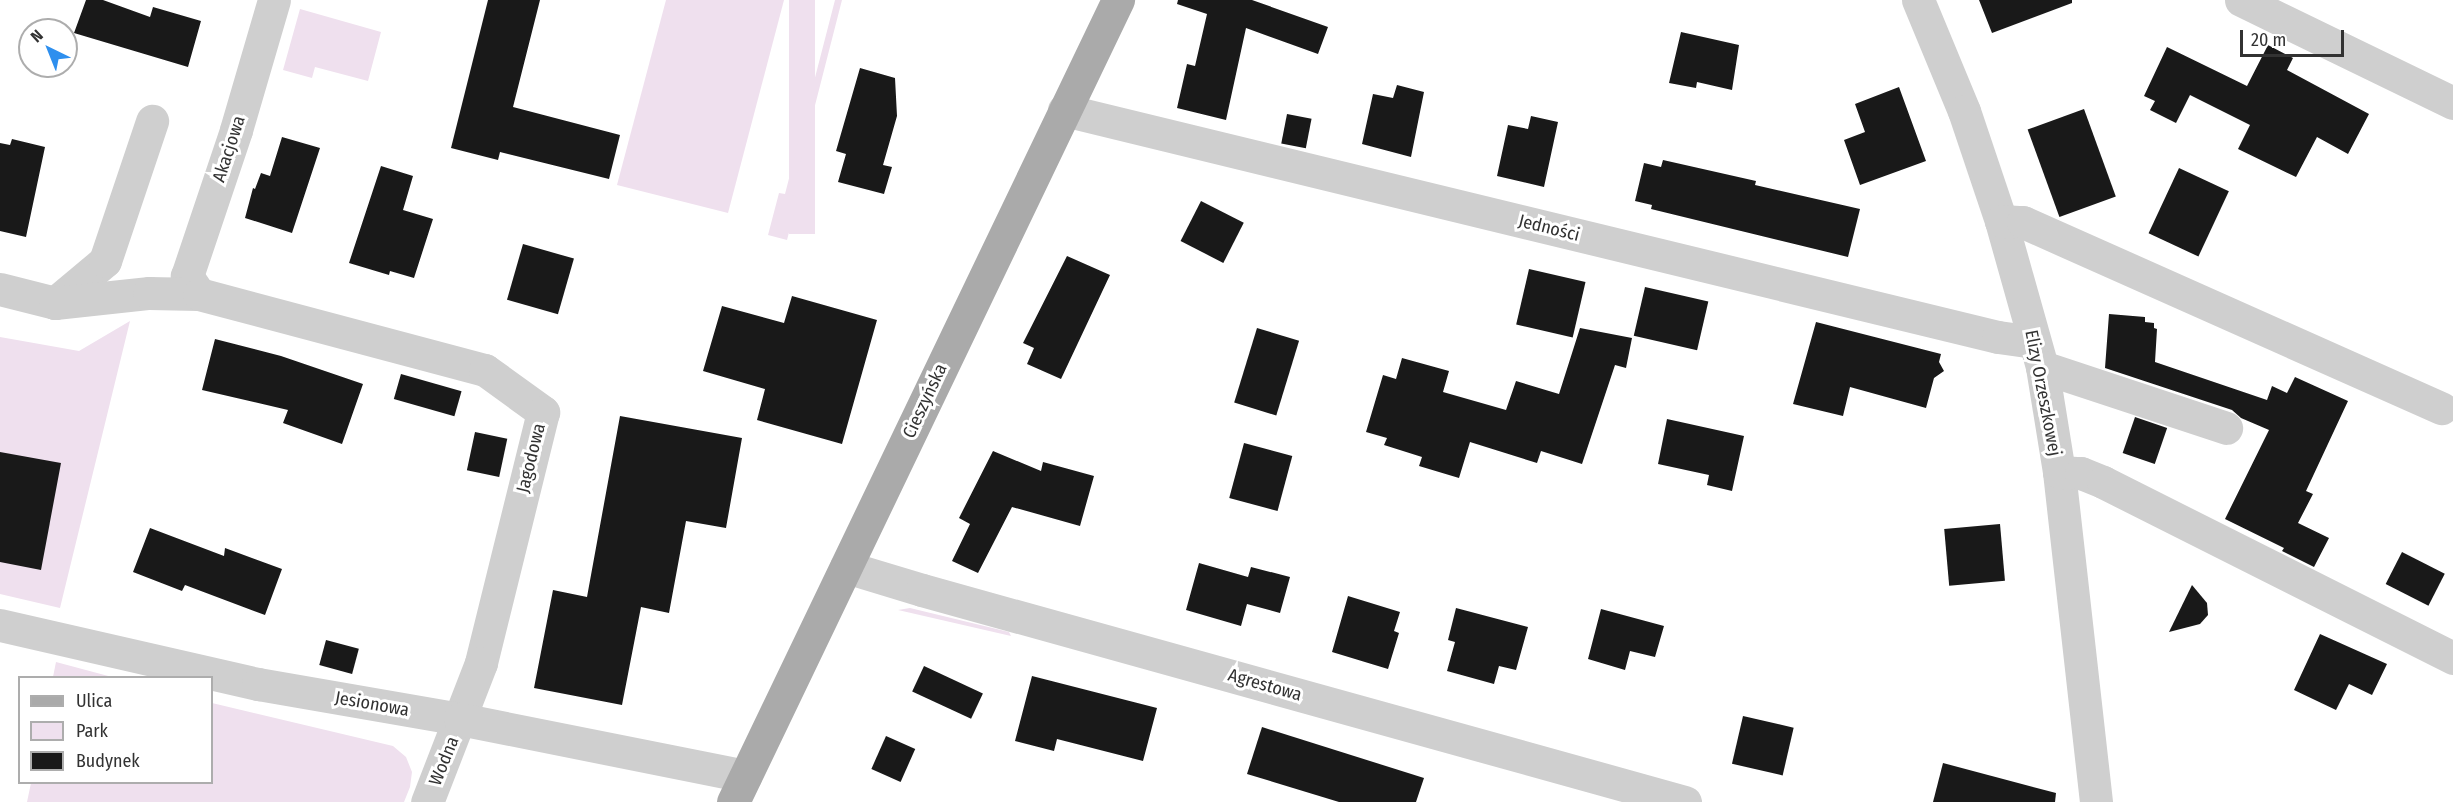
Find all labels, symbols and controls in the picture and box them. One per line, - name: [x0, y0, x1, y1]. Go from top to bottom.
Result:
- north arrow: [18, 18, 78, 78]
- scale bar: [2243, 18, 2346, 56]
- text: N: [27, 26, 47, 46]
- text: 20 m: [2251, 29, 2286, 51]
- street label: Akacjowa: [208, 113, 250, 185]
- street label: Jedności: [1516, 210, 1582, 246]
- street label: Elizy Orzeszkowej: [2020, 328, 2066, 458]
- street label: Cieszyńska: [898, 360, 952, 442]
- street label: Jagodowa: [512, 421, 550, 495]
- street label: Agrestowa: [1226, 664, 1304, 706]
- legend: [18, 676, 213, 784]
- street label: Jesionowa: [333, 687, 411, 721]
- text: Ulica: [76, 690, 112, 712]
- text: Park: [76, 720, 108, 742]
- street label: Wodna: [424, 733, 464, 789]
- text: Budynek: [76, 750, 140, 772]

